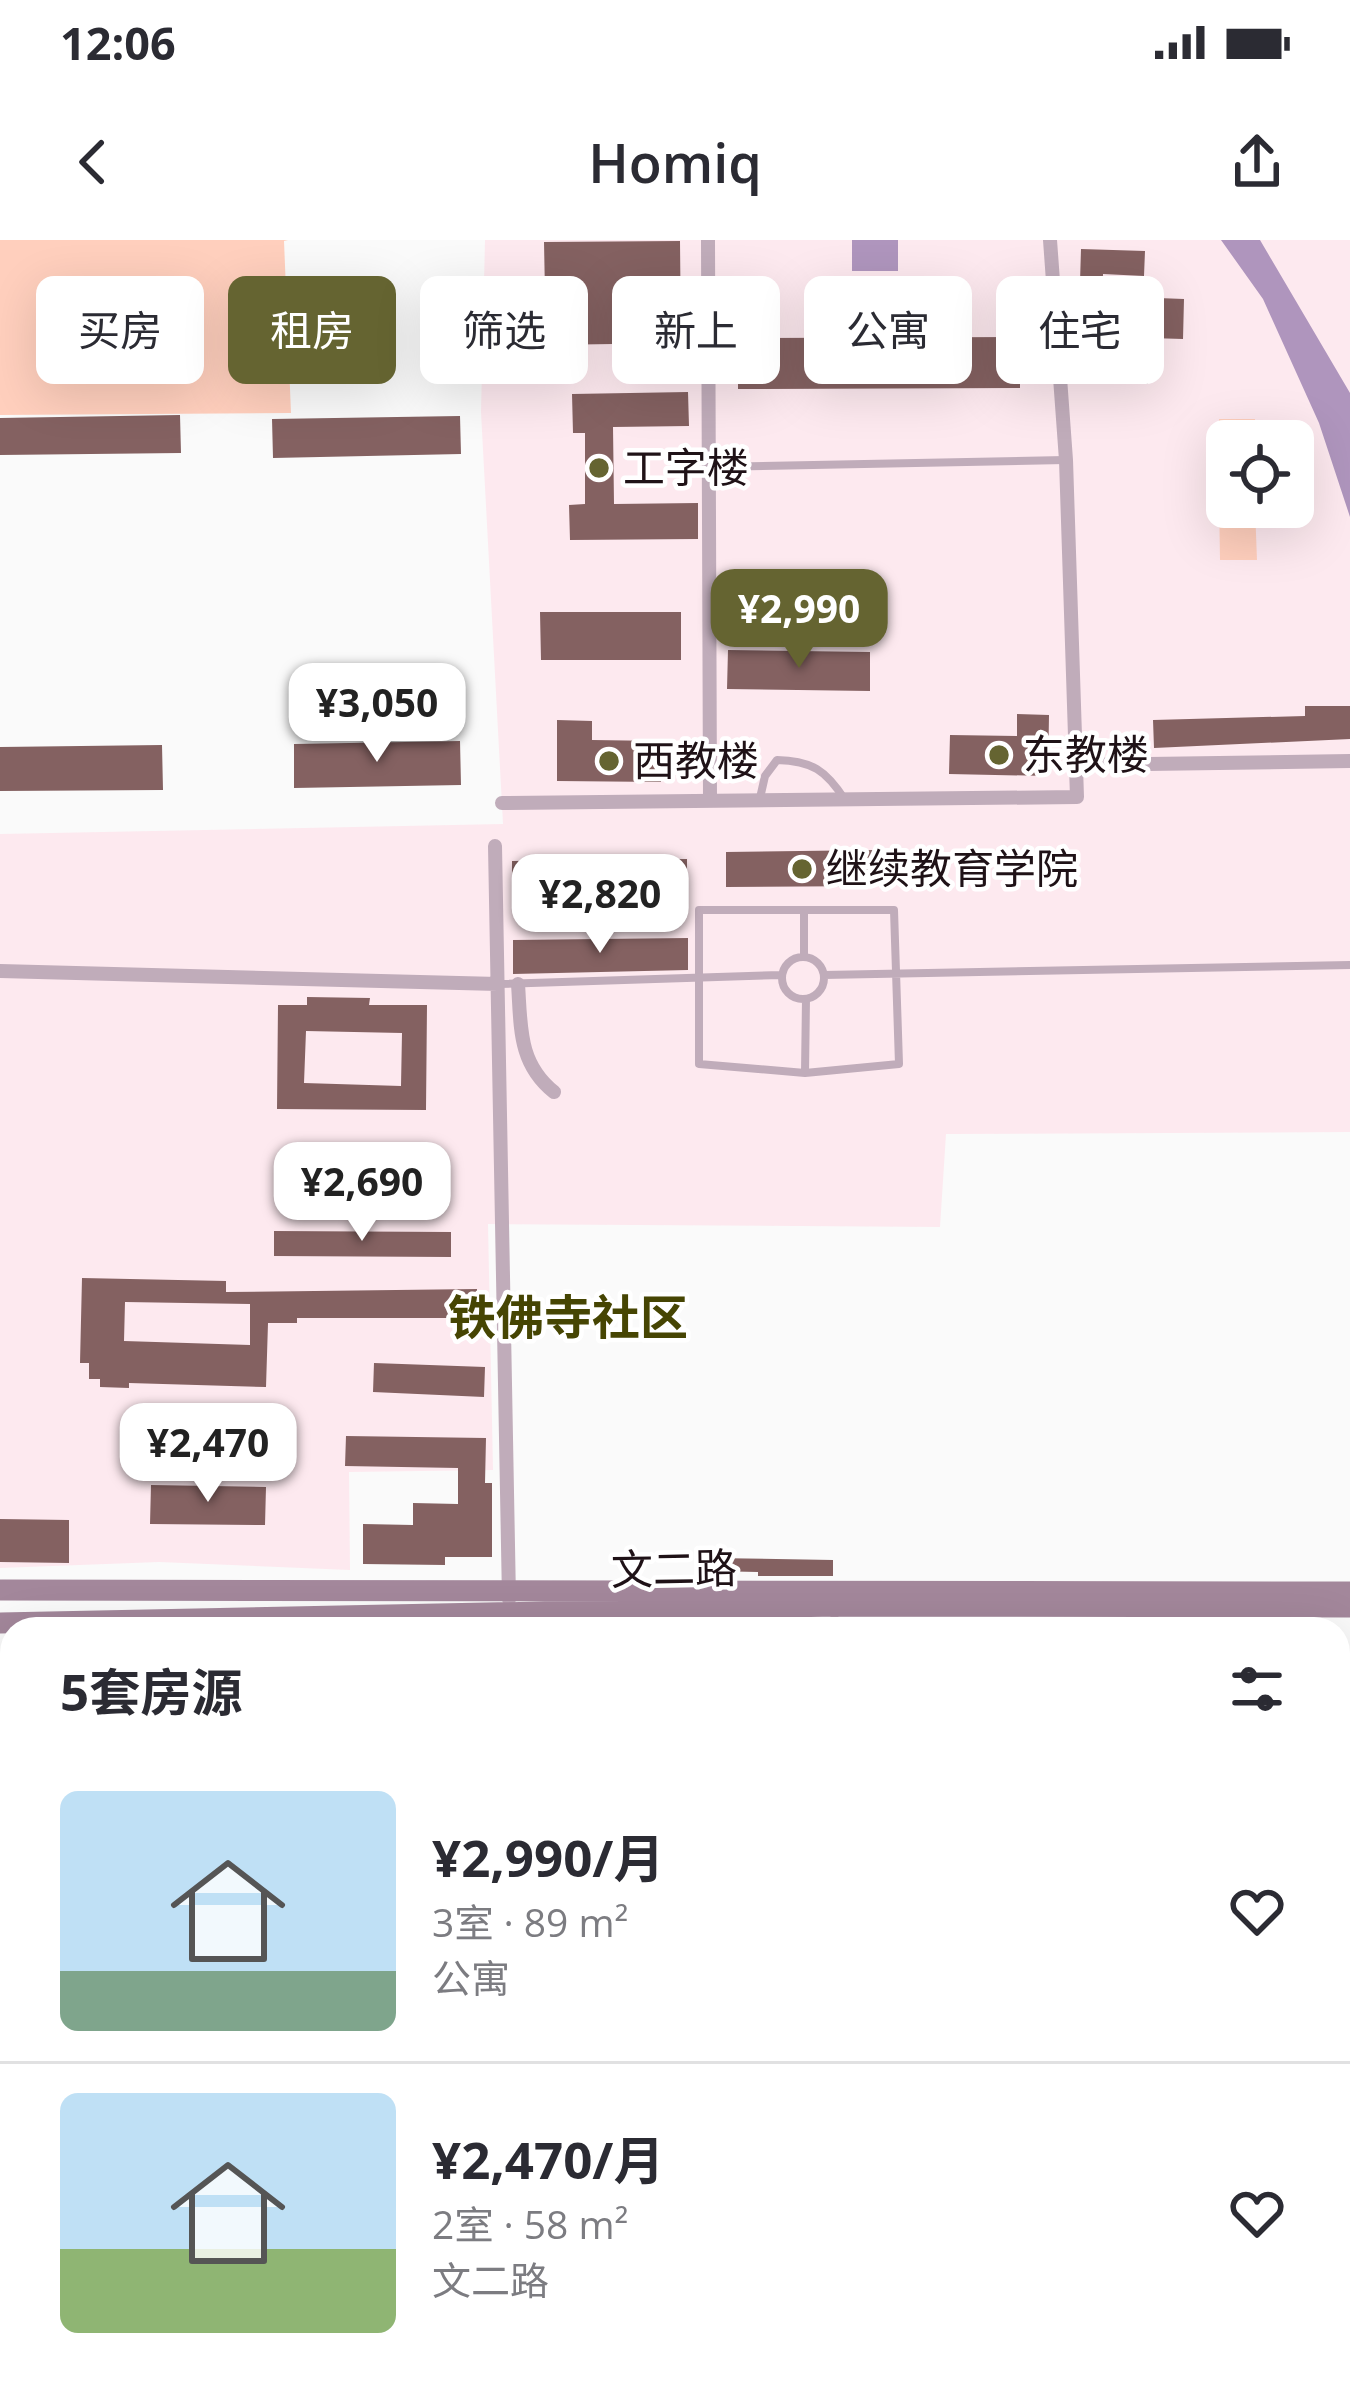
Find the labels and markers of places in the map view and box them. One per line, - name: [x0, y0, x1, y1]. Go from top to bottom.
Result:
- place label: 工字楼: [623, 438, 749, 495]
- marker: 工字楼: [586, 455, 612, 481]
- pin: ¥2,990: [701, 569, 897, 671]
- pin: ¥3,050: [279, 663, 475, 765]
- place label: 东教楼: [1023, 725, 1149, 782]
- place label: 西教楼: [633, 731, 759, 788]
- marker: 东教楼: [986, 742, 1012, 768]
- marker: 西教楼: [596, 748, 622, 774]
- place label: 继续教育学院: [826, 839, 1078, 896]
- pin: ¥2,820: [502, 854, 698, 956]
- marker: 继续教育学院: [789, 856, 815, 882]
- pin: ¥2,690: [264, 1142, 460, 1244]
- pin: ¥2,470: [110, 1403, 306, 1505]

